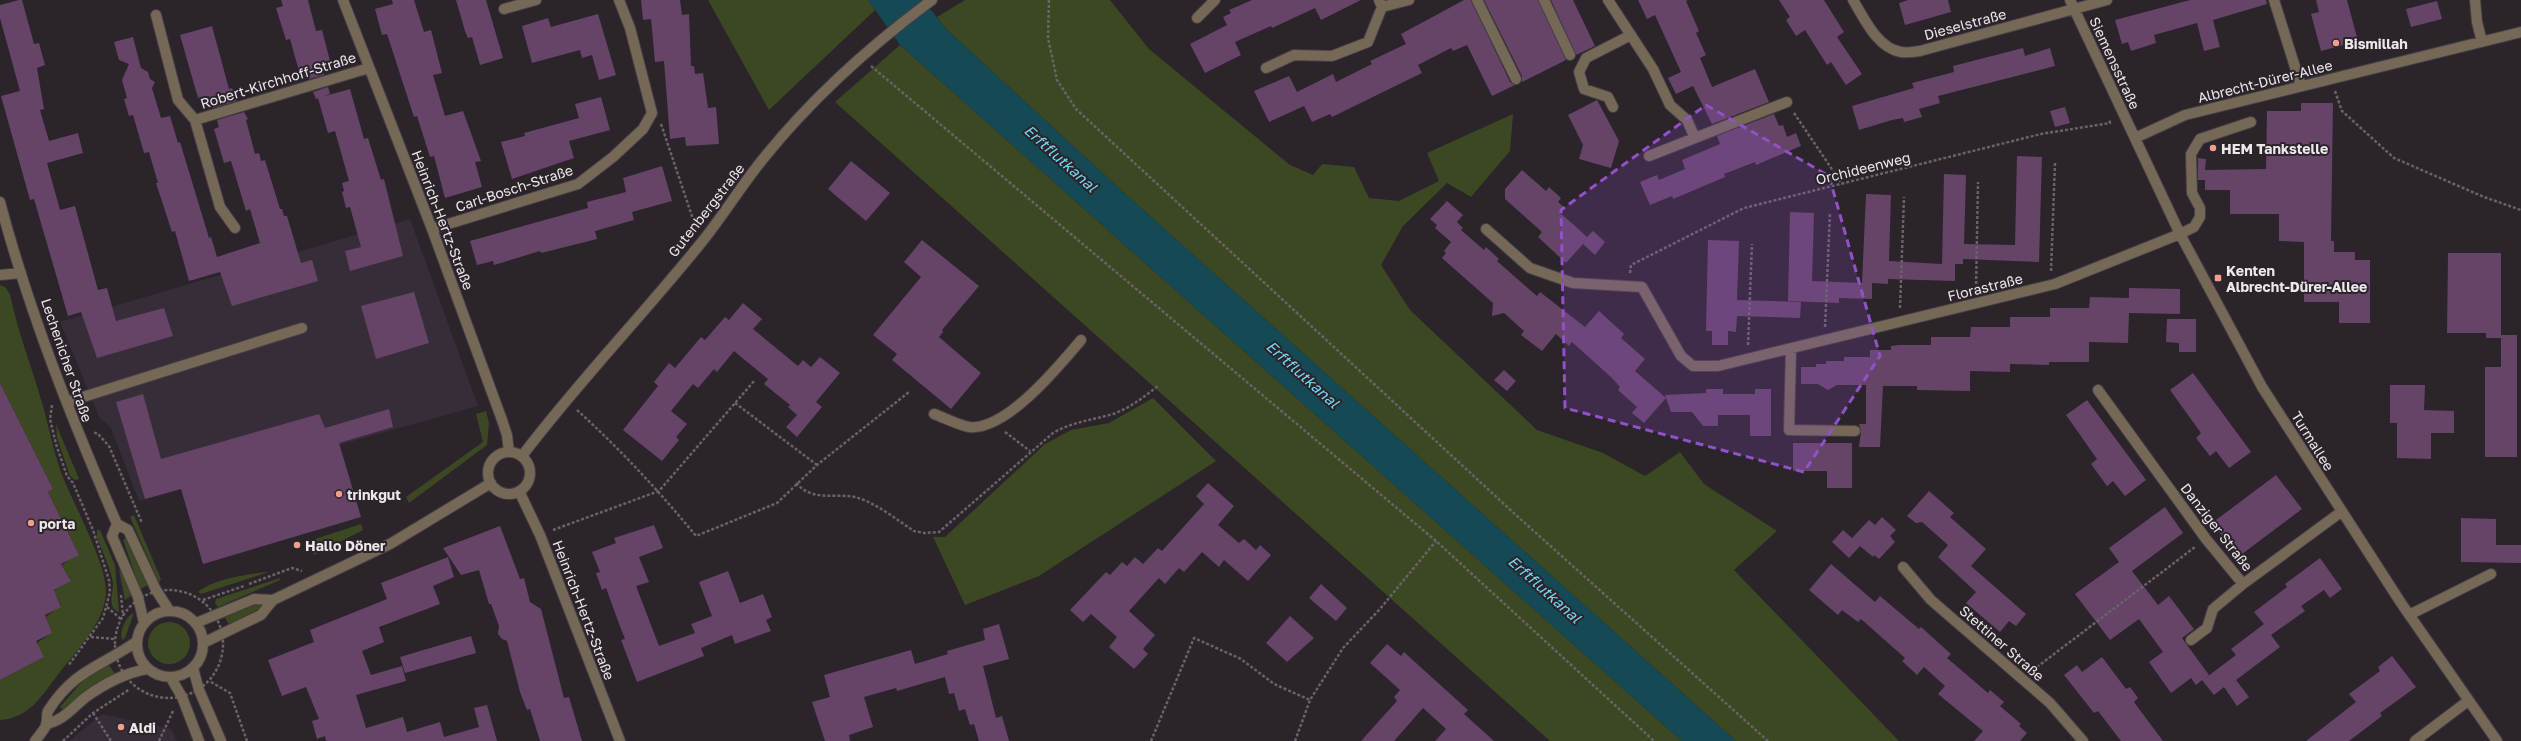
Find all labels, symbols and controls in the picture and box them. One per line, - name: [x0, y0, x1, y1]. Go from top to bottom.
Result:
- street label: Dieselstraße: [1922, 5, 2008, 43]
- street label: Siemensstraße: [2086, 14, 2144, 112]
- place label: Bismillah: [2344, 35, 2408, 52]
- marker: Bismillah: [2331, 38, 2341, 48]
- street label: Robert-Kirchhoff-Straße: [198, 48, 358, 112]
- street label: Albrecht-Dürer-Allee: [2196, 56, 2334, 106]
- water label: Erftflutkanal: [1021, 121, 1102, 196]
- place label: HEM Tankstelle: [2221, 140, 2328, 157]
- marker: HEM Tankstelle: [2208, 143, 2218, 153]
- street label: Heinrich-Hertz-Straße: [409, 148, 477, 292]
- street label: Orchideenweg: [1814, 148, 1912, 188]
- street label: Gutenbergstraße: [664, 160, 748, 260]
- street label: Carl-Bosch-Straße: [453, 161, 575, 215]
- place label: Kenten Albrecht-Dürer-Allee: [2226, 262, 2367, 295]
- street label: Florastraße: [1946, 269, 2024, 305]
- marker: Kenten Albrecht-Dürer-Allee: [2213, 273, 2223, 283]
- street label: Lechenicher Straße: [38, 296, 96, 424]
- water label: Erftflutkanal: [1263, 337, 1344, 412]
- street label: Turmallee: [2288, 408, 2338, 474]
- street label: Danziger Straße: [2177, 480, 2257, 574]
- place label: trinkgut: [347, 486, 401, 503]
- marker: trinkgut: [334, 489, 344, 499]
- place label: porta: [39, 515, 75, 532]
- marker: porta: [26, 518, 36, 528]
- place label: Hallo Döner: [305, 537, 386, 554]
- street label: Heinrich-Hertz-Straße: [550, 538, 618, 682]
- marker: Hallo Döner: [292, 540, 302, 550]
- water label: Erftflutkanal: [1505, 552, 1586, 627]
- street label: Stettiner Straße: [1956, 602, 2048, 684]
- place label: Aldi: [129, 719, 156, 736]
- marker: Aldi: [116, 722, 126, 732]

